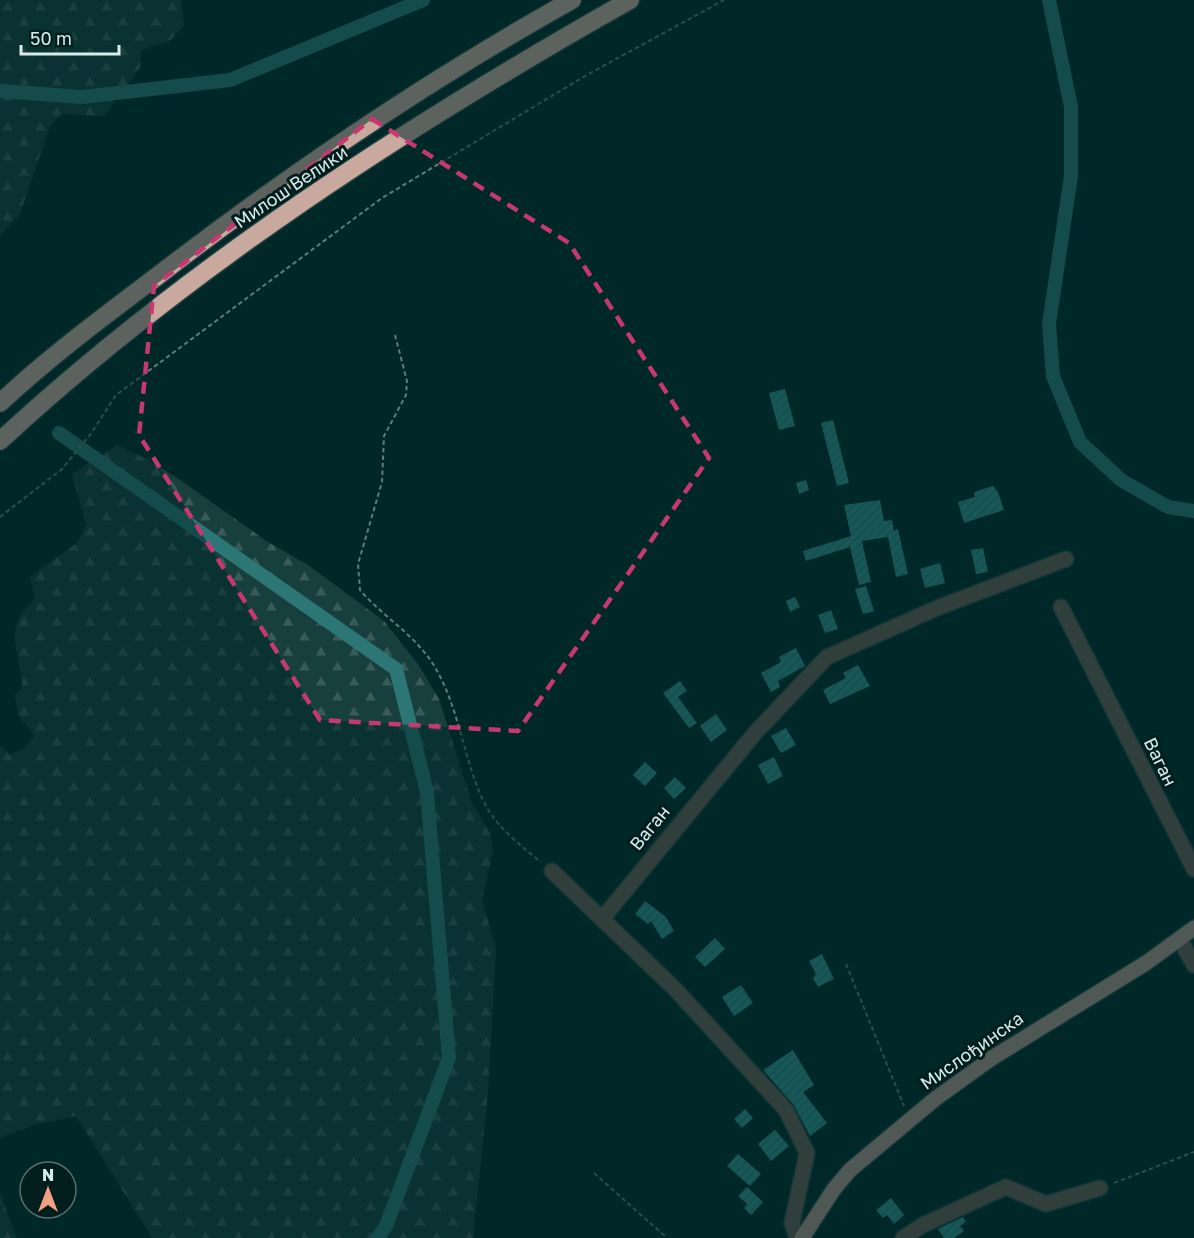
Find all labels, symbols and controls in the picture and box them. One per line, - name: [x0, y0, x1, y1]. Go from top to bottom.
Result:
- scale bar: [21, 18, 118, 56]
- text: 50 m: [30, 27, 72, 49]
- street label: Милош Велики: [230, 140, 351, 232]
- street label: Ваган: [1140, 734, 1182, 789]
- street label: Ваган: [625, 801, 674, 854]
- street label: Мислођинска: [916, 1007, 1027, 1094]
- north arrow: [18, 1160, 78, 1220]
- text: N: [42, 1165, 54, 1185]

